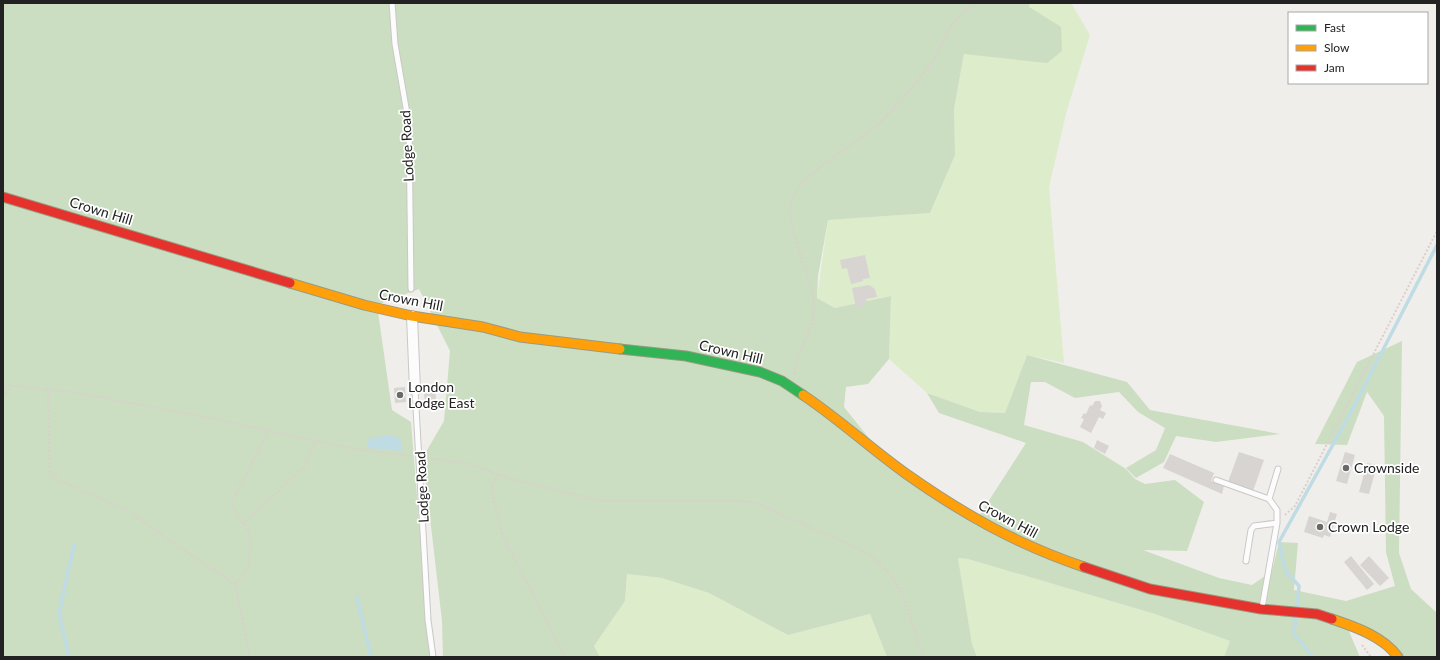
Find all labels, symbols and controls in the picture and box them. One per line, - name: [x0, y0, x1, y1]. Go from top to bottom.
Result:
- legend: [1288, 12, 1428, 84]
- text: Fast: [1324, 20, 1346, 35]
- text: Slow: [1324, 40, 1350, 55]
- text: Jam: [1324, 60, 1345, 75]
- street label: Lodge Road: [396, 110, 417, 182]
- street label: Crown Hill: [68, 193, 135, 228]
- street label: Crown Hill: [378, 285, 445, 314]
- street label: Crown Hill: [698, 336, 765, 367]
- place label: London Lodge East: [408, 378, 475, 411]
- marker: London Lodge East: [395, 390, 405, 400]
- street label: Lodge Road: [411, 451, 432, 523]
- place label: Crownside: [1354, 459, 1419, 476]
- marker: Crownside: [1341, 463, 1351, 473]
- street label: Crown Hill: [976, 496, 1041, 541]
- place label: Crown Lodge: [1328, 518, 1409, 535]
- marker: Crown Lodge: [1315, 522, 1325, 532]

